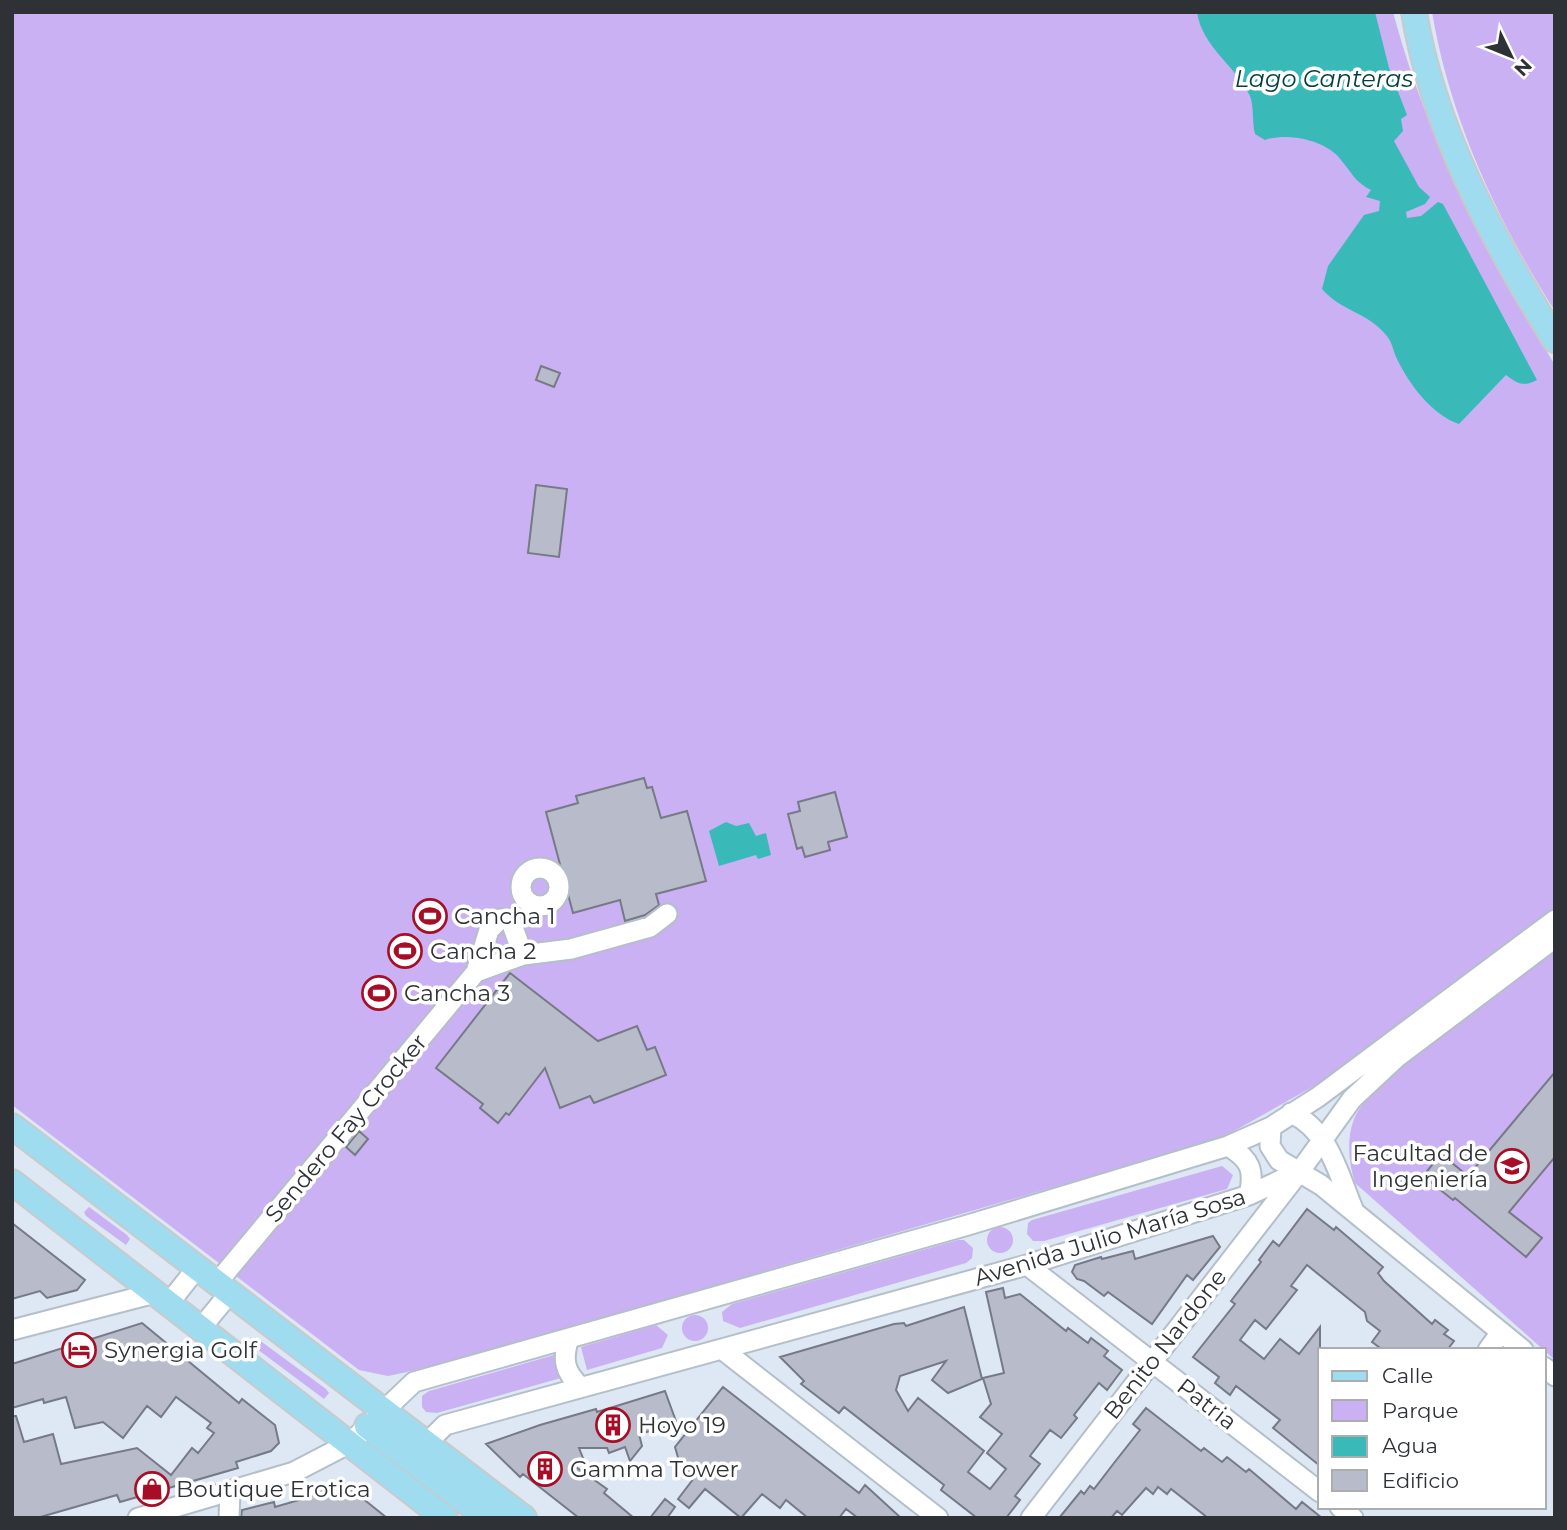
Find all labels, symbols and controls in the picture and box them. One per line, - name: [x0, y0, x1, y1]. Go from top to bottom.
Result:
- north arrow: [1476, 21, 1546, 91]
- text: N: [1509, 54, 1537, 81]
- water label: Lago Canteras: [1235, 64, 1413, 93]
- sports icon: Cancha 1: [411, 897, 449, 935]
- place label: Cancha 1: [454, 902, 555, 930]
- sports icon: Cancha 2: [386, 932, 424, 970]
- place label: Cancha 2: [430, 937, 536, 965]
- sports icon: Cancha 3: [360, 974, 398, 1012]
- place label: Cancha 3: [404, 979, 510, 1007]
- street label: Sendero Fay Crocker: [259, 1028, 433, 1228]
- place label: Facultad de Ingeniería: [1352, 1139, 1488, 1193]
- school or university icon: Facultad de Ingeniería: [1493, 1147, 1531, 1185]
- street label: Avenida Julio María Sosa: [971, 1182, 1249, 1292]
- street label: Benito Nardone: [1098, 1263, 1232, 1425]
- hotel icon: Synergia Golf: [60, 1331, 98, 1369]
- place label: Synergia Golf: [104, 1336, 258, 1364]
- legend: [1318, 1348, 1546, 1509]
- text: Calle: [1382, 1363, 1433, 1388]
- street label: Patria: [1172, 1372, 1242, 1436]
- text: Parque: [1382, 1398, 1458, 1423]
- building icon: Hoyo 19: [594, 1406, 632, 1444]
- place label: Hoyo 19: [638, 1411, 726, 1439]
- text: Agua: [1382, 1433, 1438, 1458]
- building icon: Gamma Tower: [526, 1450, 564, 1488]
- place label: Gamma Tower: [570, 1455, 739, 1483]
- text: Edificio: [1382, 1468, 1459, 1493]
- shop icon: Boutique Erotica: [133, 1470, 171, 1508]
- place label: Boutique Erotica: [176, 1475, 371, 1503]

